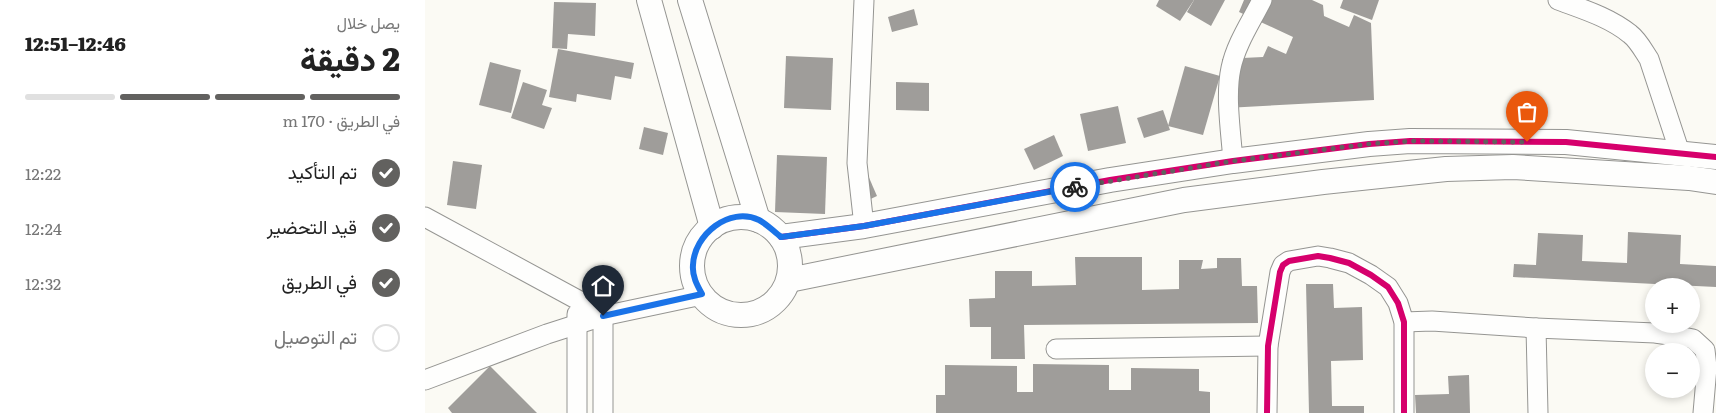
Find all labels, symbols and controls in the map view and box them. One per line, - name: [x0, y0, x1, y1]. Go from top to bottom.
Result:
- text: يصل خلال: [337, 10, 400, 34]
- text: 12:46–12:51: [25, 29, 126, 57]
- text: 2 دقيقة: [300, 33, 400, 81]
- pin: [1506, 91, 1548, 142]
- icon: bag: [1513, 98, 1541, 126]
- text: في الطريق · 170 m: [283, 108, 400, 132]
- text: تم التأكيد: [288, 157, 357, 185]
- icon: check: [372, 159, 400, 187]
- text: 12:22: [25, 161, 61, 185]
- courier: [1050, 162, 1100, 212]
- icon: bike: [1061, 173, 1089, 201]
- text: قيد التحضير: [267, 212, 357, 240]
- icon: check: [372, 214, 400, 242]
- text: 12:24: [25, 216, 62, 240]
- pin: [582, 265, 624, 316]
- text: في الطريق: [282, 267, 357, 295]
- icon: check: [372, 269, 400, 297]
- text: 12:32: [25, 271, 61, 295]
- icon: home: [589, 272, 617, 300]
- map controls: [1645, 278, 1700, 398]
- button: +: [1645, 278, 1700, 333]
- text: تم التوصيل: [274, 322, 357, 350]
- button: −: [1645, 343, 1700, 398]

